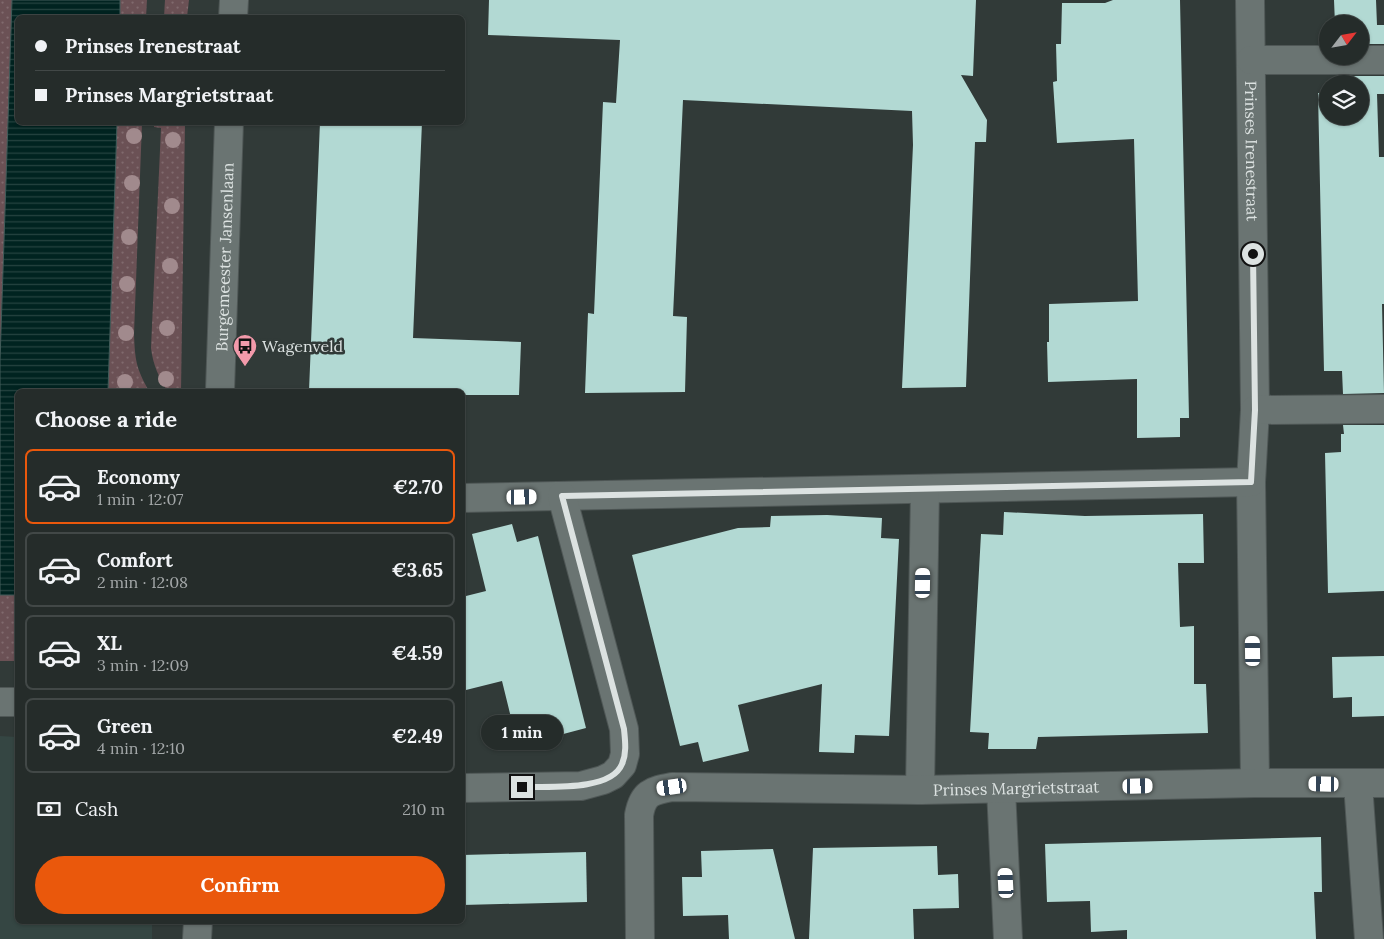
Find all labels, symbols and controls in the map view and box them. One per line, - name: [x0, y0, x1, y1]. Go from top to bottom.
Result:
- north arrow: [1319, 15, 1369, 65]
- map controls: [1319, 15, 1369, 125]
- text: Prinses Irenestraat: [65, 34, 241, 58]
- button: layers: [1319, 75, 1369, 125]
- street label: Prinses Irenestraat: [1241, 80, 1263, 222]
- text: Prinses Margrietstraat: [65, 83, 273, 107]
- street label: Burgemeester Jansenlaan: [211, 162, 238, 352]
- route start: [1242, 243, 1264, 265]
- bus stop icon: Wagenveld: [232, 333, 258, 367]
- place label: Wagenveld: [262, 336, 343, 356]
- text: Choose a ride: [35, 405, 177, 433]
- icon: car: [37, 464, 82, 509]
- text: Economy: [97, 465, 180, 489]
- text: €2.70: [393, 475, 443, 499]
- text: 1 min · 12:07: [97, 489, 183, 509]
- car: [506, 489, 537, 505]
- icon: car: [37, 547, 82, 592]
- text: Comfort: [97, 548, 173, 572]
- text: €3.65: [391, 558, 443, 582]
- car: [915, 568, 930, 598]
- text: 2 min · 12:08: [97, 572, 188, 592]
- icon: car: [37, 630, 82, 675]
- text: XL: [97, 631, 122, 655]
- car: [1245, 636, 1260, 666]
- text: €4.59: [392, 641, 443, 665]
- text: 3 min · 12:09: [97, 655, 189, 675]
- icon: car: [37, 713, 82, 758]
- text: Green: [97, 714, 153, 738]
- callout: 1 min: [481, 714, 563, 750]
- text: 1 min: [502, 722, 542, 742]
- text: €2.49: [392, 724, 443, 748]
- text: 4 min · 12:10: [97, 738, 185, 758]
- route end: [511, 776, 533, 798]
- street label: Prinses Margrietstraat: [933, 776, 1100, 800]
- car: [1308, 776, 1339, 792]
- car: [656, 777, 687, 797]
- car: [1122, 778, 1153, 794]
- icon: cash: [35, 795, 63, 823]
- text: Cash: [75, 797, 118, 821]
- text: 210 m: [402, 799, 445, 819]
- button: Confirm: [35, 856, 445, 914]
- car: [997, 868, 1014, 898]

